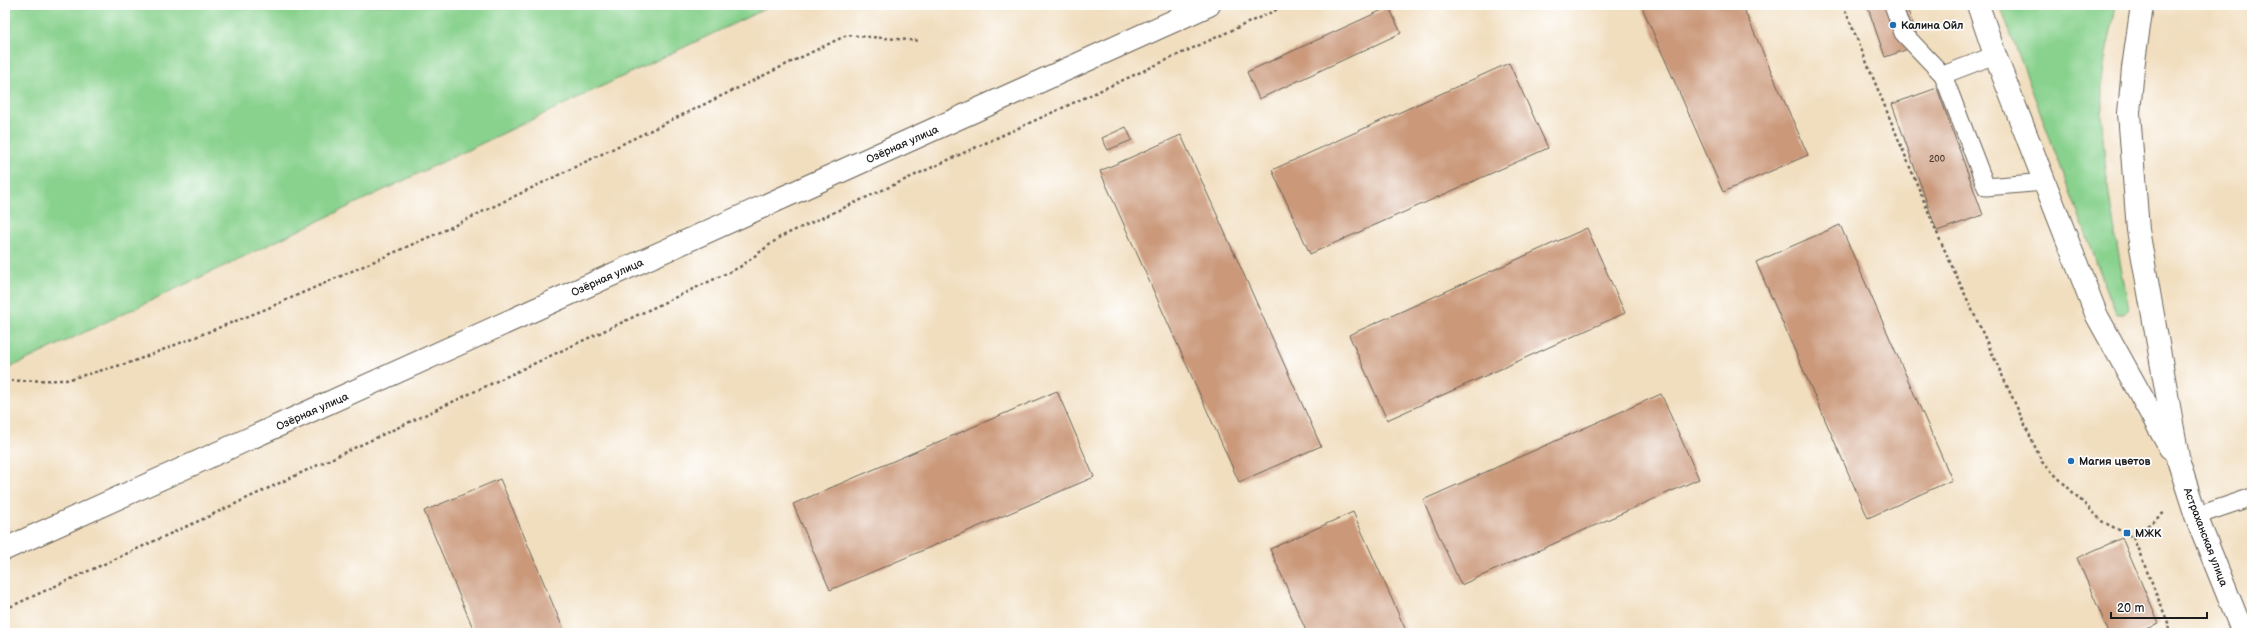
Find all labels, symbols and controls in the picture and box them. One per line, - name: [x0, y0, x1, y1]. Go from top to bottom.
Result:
- place label: Калина Ойл: [1901, 19, 1963, 32]
- marker: Калина Ойл: [1888, 20, 1898, 30]
- street label: Озёрная улица: [864, 123, 941, 166]
- house number: 200: [1929, 154, 1945, 165]
- street label: Озёрная улица: [569, 256, 646, 299]
- street label: Озёрная улица: [274, 390, 351, 433]
- place label: Магия цветов: [2079, 455, 2150, 468]
- marker: Магия цветов: [2066, 456, 2076, 466]
- street label: Астраханская улица: [2180, 485, 2231, 589]
- place label: МЖК: [2135, 527, 2162, 540]
- marker: МЖК: [2122, 528, 2132, 538]
- scale bar: [2111, 594, 2207, 620]
- text: 20 m: [2117, 601, 2144, 616]

